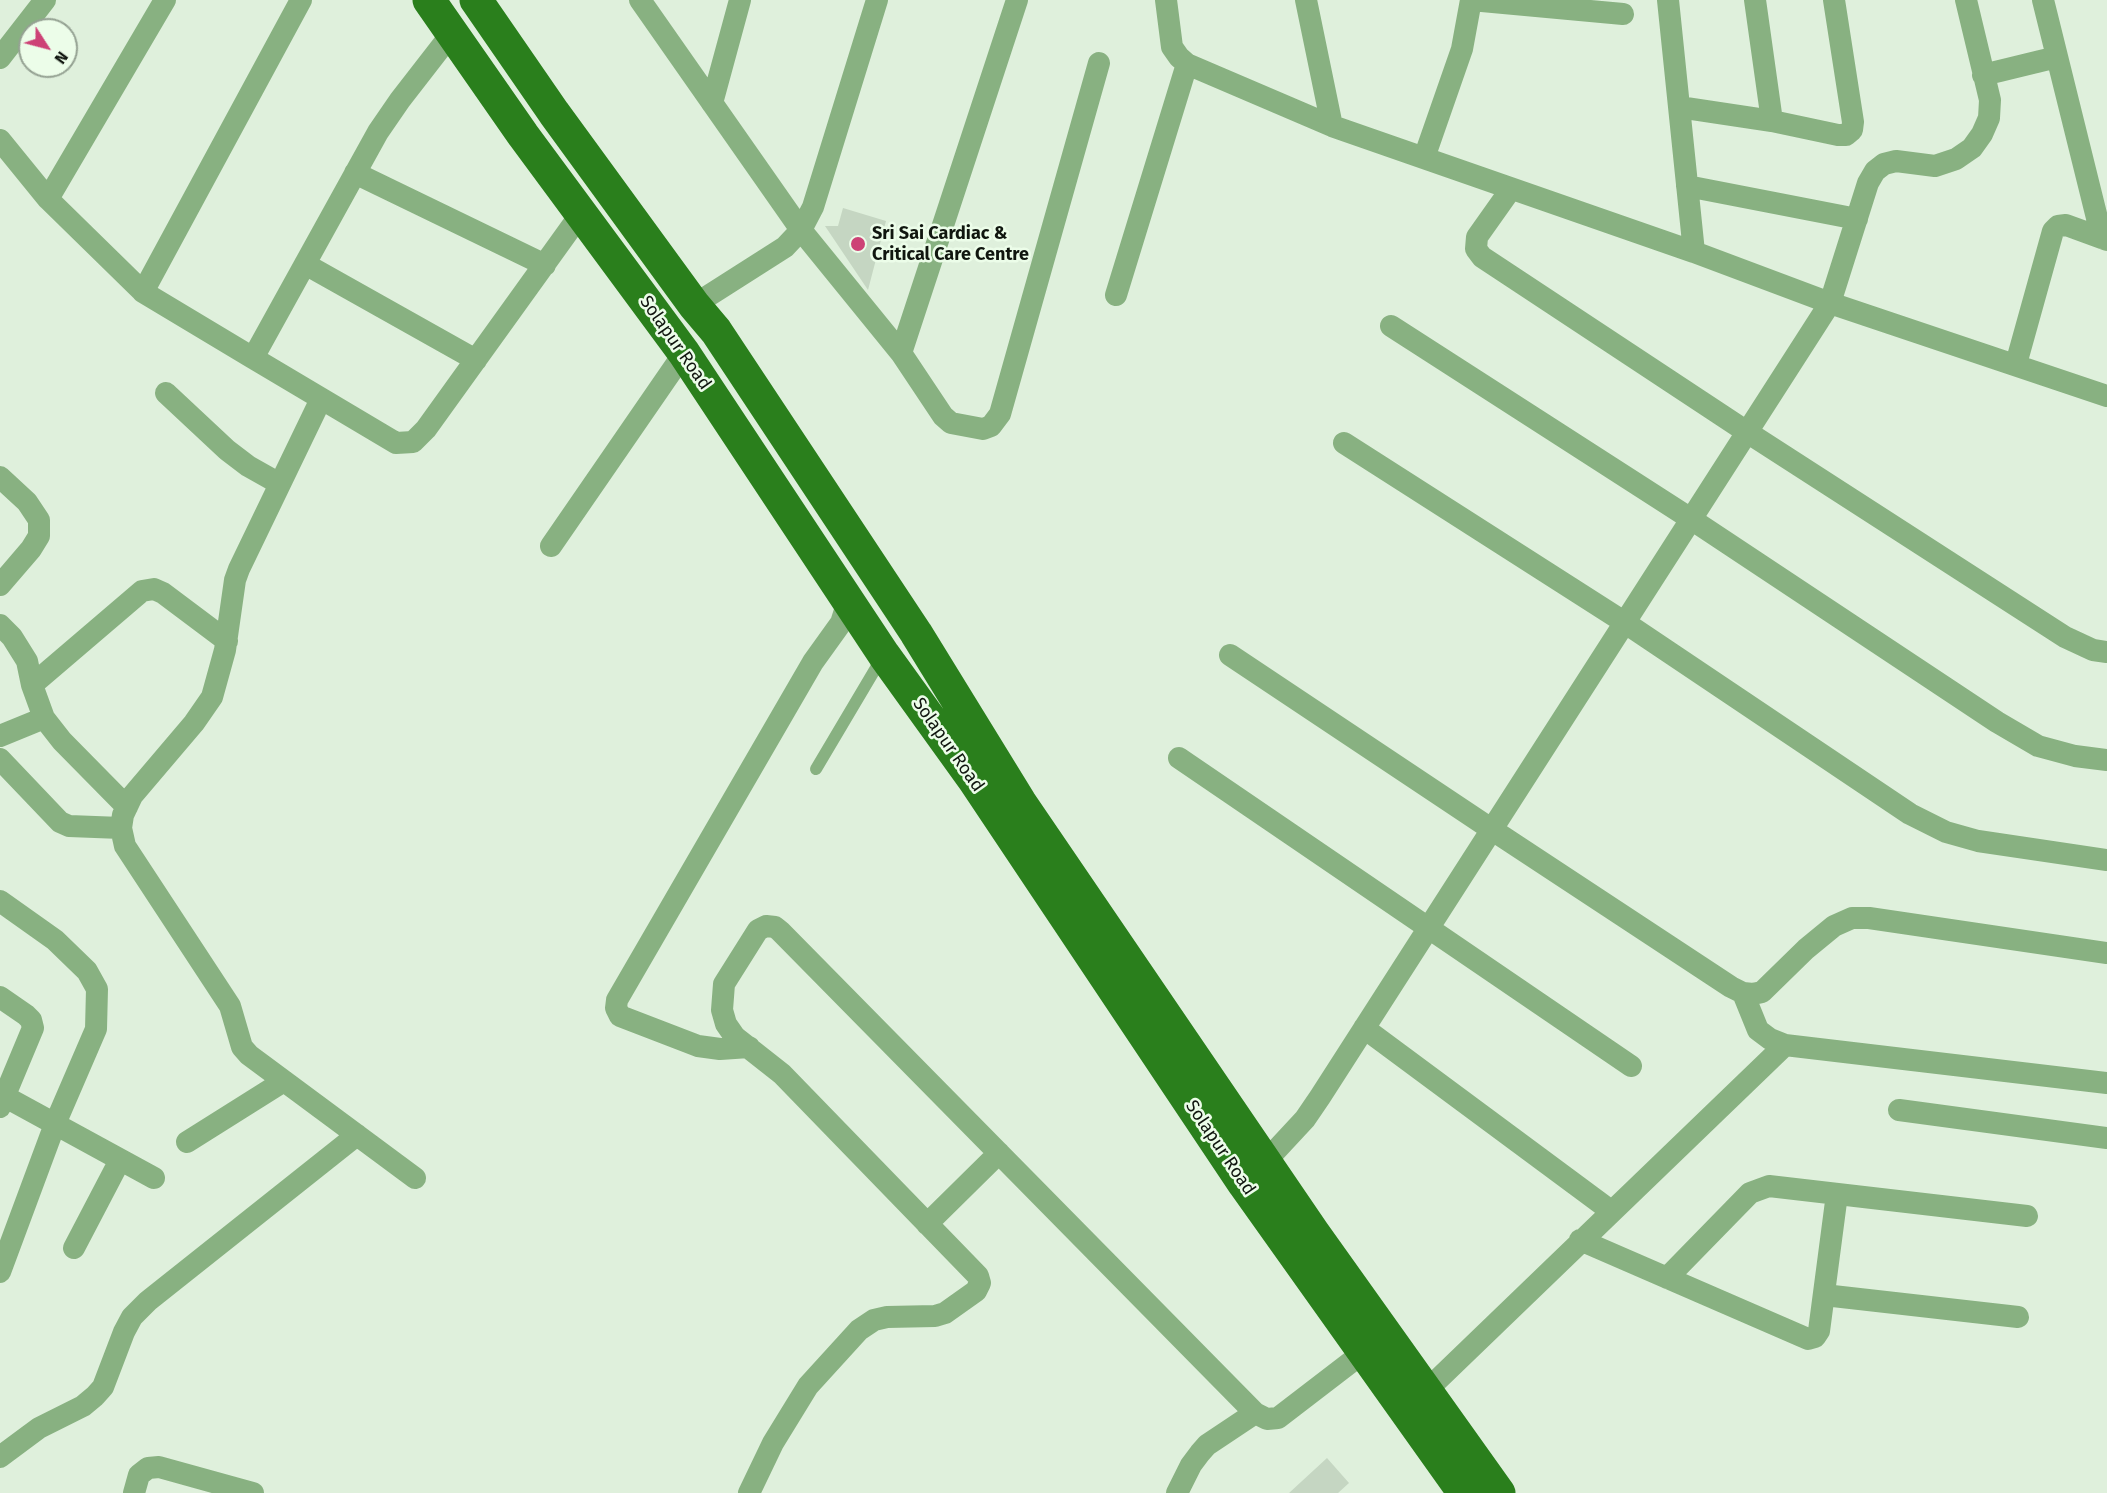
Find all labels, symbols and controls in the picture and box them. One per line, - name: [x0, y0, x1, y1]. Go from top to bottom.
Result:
- north arrow: [18, 18, 78, 78]
- text: N: [51, 48, 72, 68]
- place label: Sri Sai Cardiac & Critical Care Centre: [872, 223, 1029, 266]
- marker: Sri Sai Cardiac & Critical Care Centre: [849, 235, 867, 253]
- street label: Solapur Road: [635, 292, 715, 394]
- street label: Solapur Road: [908, 694, 988, 796]
- street label: Solapur Road: [1180, 1096, 1260, 1200]

